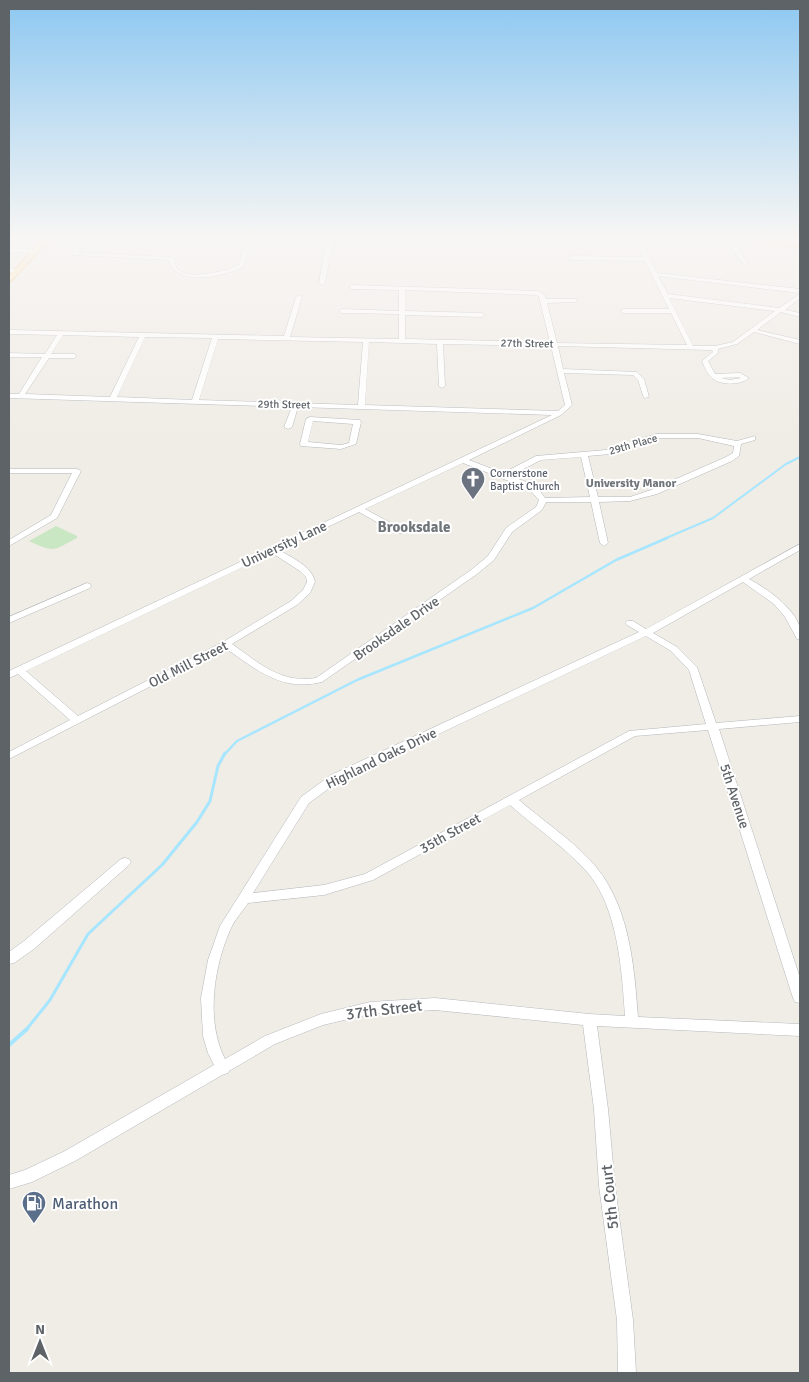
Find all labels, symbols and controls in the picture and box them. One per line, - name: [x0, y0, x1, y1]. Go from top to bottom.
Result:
- street label: 27th Street: [500, 337, 554, 350]
- street label: 29th Street: [257, 398, 311, 411]
- street label: 29th Place: [607, 431, 659, 458]
- church icon: Cornerstone Baptist Church: [460, 466, 486, 500]
- place label: Cornerstone Baptist Church: [490, 467, 560, 493]
- district label: University Manor: [586, 476, 676, 491]
- street label: University Lane: [239, 517, 330, 572]
- district label: Brooksdale: [378, 518, 450, 536]
- street label: Brooksdale Drive: [350, 593, 442, 664]
- street label: Old Mill Street: [146, 637, 231, 692]
- street label: Highland Oaks Drive: [323, 724, 439, 793]
- street label: 5th Avenue: [716, 762, 753, 831]
- street label: 35th Street: [417, 810, 484, 857]
- street label: 37th Street: [345, 995, 424, 1025]
- street label: 5th Court: [597, 1163, 623, 1230]
- fuel station icon: Marathon: [21, 1190, 47, 1224]
- place label: Marathon: [52, 1194, 118, 1214]
- north arrow: [15, 1317, 65, 1367]
- text: N: [35, 1321, 45, 1338]

